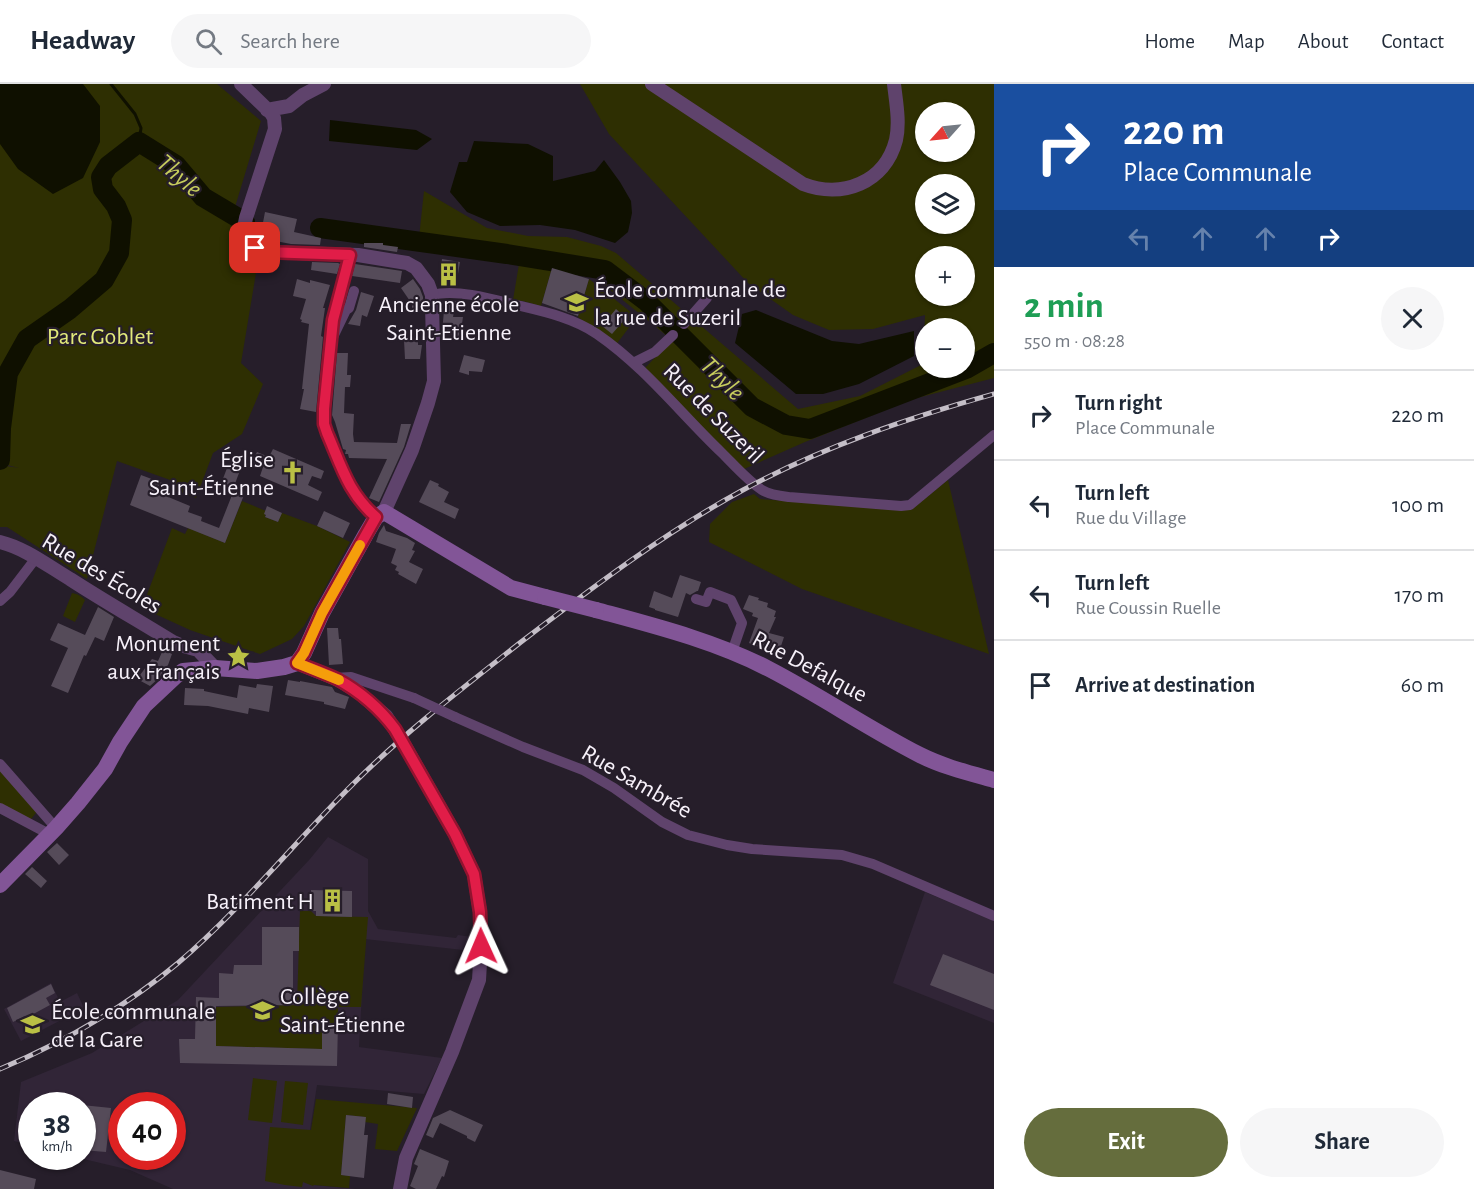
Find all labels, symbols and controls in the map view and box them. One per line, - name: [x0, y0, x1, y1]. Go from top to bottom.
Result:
- search box: [171, 14, 591, 68]
- icon: search: [192, 25, 225, 58]
- text: Headway: [30, 27, 135, 55]
- text: Search here: [240, 30, 340, 52]
- text: Home: [1144, 31, 1195, 52]
- text: Map: [1228, 31, 1265, 52]
- text: About: [1298, 31, 1348, 52]
- text: Contact: [1381, 31, 1444, 52]
- north arrow: [915, 102, 975, 162]
- map controls: [915, 102, 975, 378]
- icon: right: [1024, 108, 1102, 186]
- text: 220 m: [1123, 110, 1225, 152]
- water label: Thyle: [152, 149, 207, 202]
- text: Place Communale: [1123, 159, 1312, 186]
- button: layers: [915, 174, 975, 234]
- pin: [229, 222, 280, 273]
- icon: left: [1123, 222, 1156, 255]
- icon: ahead: [1186, 222, 1219, 255]
- icon: ahead: [1249, 222, 1282, 255]
- icon: right: [1312, 222, 1345, 255]
- icon: arrive: [238, 231, 271, 264]
- button: +: [915, 246, 975, 306]
- building icon: Ancienne école Saint-Etienne: [436, 261, 462, 287]
- place label: École communale de la rue de Suzeril: [594, 276, 786, 330]
- button: close: [1381, 287, 1444, 350]
- text: 2 min: [1024, 288, 1104, 324]
- school or university icon: École communale de la rue de Suzeril: [563, 290, 589, 316]
- place label: Ancienne école Saint-Etienne: [379, 293, 519, 345]
- button: −: [915, 318, 975, 378]
- park label: Parc Goblet: [47, 325, 153, 349]
- text: 550 m · 08:28: [1024, 331, 1125, 351]
- water label: Thyle: [695, 352, 750, 406]
- street label: Rue de Suzeril: [658, 359, 768, 469]
- text: Turn right: [1075, 392, 1162, 414]
- icon: right: [1024, 399, 1057, 432]
- text: 220 m: [1391, 404, 1444, 426]
- text: Place Communale: [1075, 418, 1215, 438]
- place label: Église Saint-Étienne: [149, 446, 274, 500]
- church icon: Église Saint-Étienne: [279, 460, 305, 486]
- text: Turn left: [1075, 482, 1149, 504]
- icon: left: [1024, 489, 1057, 522]
- text: 100 m: [1392, 494, 1444, 516]
- text: Rue du Village: [1075, 508, 1186, 528]
- street label: Rue des Écoles: [38, 527, 166, 619]
- text: Turn left: [1075, 572, 1149, 594]
- icon: left: [1024, 579, 1057, 612]
- text: 170 m: [1394, 584, 1444, 606]
- text: Rue Coussin Ruelle: [1075, 598, 1221, 618]
- street label: Rue Defalque: [748, 627, 871, 707]
- place label: Monument aux Français: [107, 632, 220, 684]
- place icon: Monument aux Français: [225, 644, 251, 670]
- icon: arrive: [1024, 669, 1057, 702]
- text: Arrive at destination: [1075, 674, 1255, 696]
- text: 60 m: [1401, 674, 1444, 696]
- street label: Rue Sambrée: [577, 741, 696, 823]
- building icon: Batiment H: [319, 888, 345, 914]
- place label: Batiment H: [206, 890, 314, 914]
- position arrow: [449, 914, 513, 978]
- place label: Collège Saint-Étienne: [280, 985, 405, 1037]
- school or university icon: Collège Saint-Étienne: [249, 997, 275, 1023]
- place label: École communale de la Gare: [51, 998, 215, 1052]
- school or university icon: École communale de la Gare: [20, 1012, 46, 1038]
- speed limit sign: 40: [108, 1092, 186, 1170]
- button: Exit: [1024, 1108, 1228, 1177]
- button: Share: [1240, 1108, 1444, 1177]
- text: 38: [43, 1109, 71, 1139]
- text: km/h: [42, 1139, 72, 1154]

